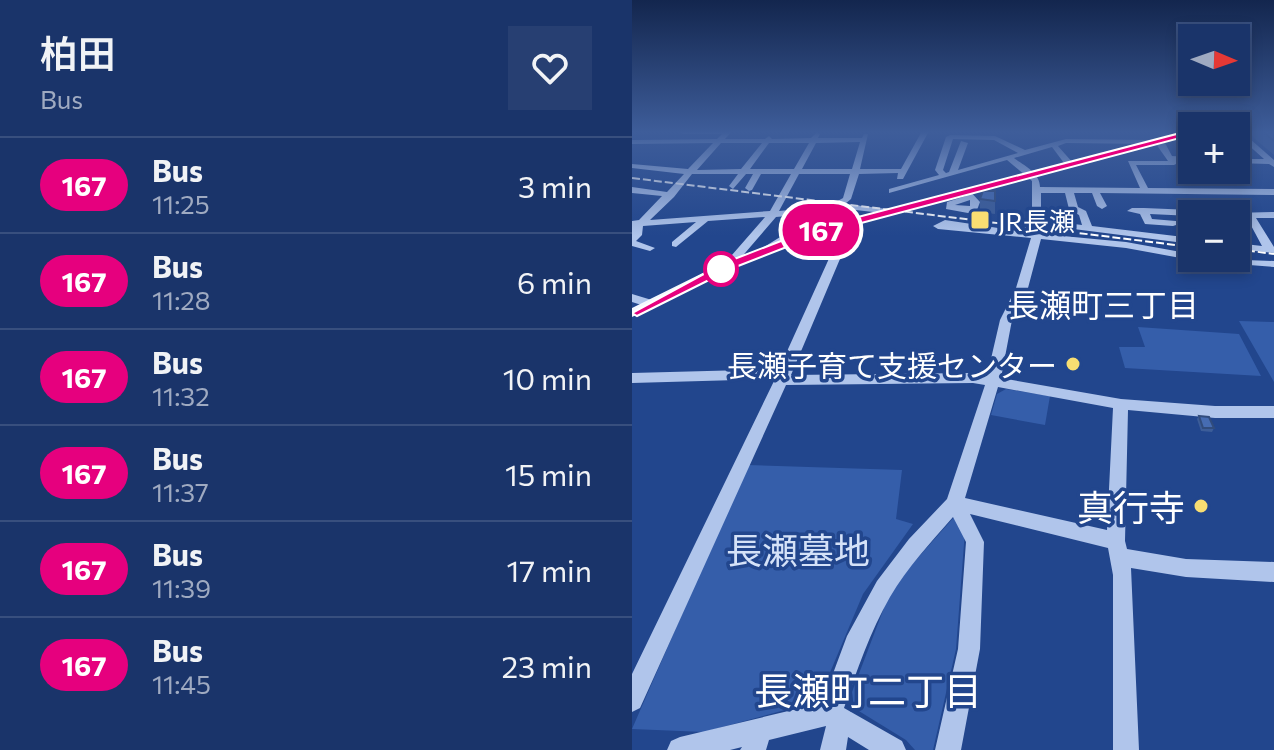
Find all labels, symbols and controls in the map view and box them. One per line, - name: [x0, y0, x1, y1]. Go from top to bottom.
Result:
- north arrow: [1178, 24, 1250, 96]
- map controls: [1178, 24, 1250, 272]
- button: heart: [508, 26, 592, 110]
- text: 柏田: [40, 29, 116, 76]
- text: Bus: [40, 83, 83, 114]
- button: +: [1178, 112, 1250, 184]
- text: Bus: [152, 151, 203, 188]
- text: 3 min: [518, 167, 592, 204]
- text: 167: [61, 168, 107, 202]
- text: 11:25: [152, 188, 210, 219]
- button: −: [1178, 200, 1250, 272]
- line badge: 167: [775, 204, 867, 256]
- place label: JR長瀬: [998, 205, 1075, 236]
- marker: JR長瀬: [969, 209, 991, 231]
- text: 167: [798, 213, 844, 247]
- text: Bus: [152, 247, 203, 284]
- unlabelled marker: [704, 252, 738, 286]
- text: 6 min: [517, 263, 592, 300]
- text: 167: [61, 264, 107, 298]
- text: 11:28: [152, 284, 211, 315]
- district label: 長瀬町三丁目: [1007, 284, 1199, 324]
- text: Bus: [152, 343, 203, 380]
- place label: 長瀬子育て支援センター: [727, 346, 1057, 383]
- marker: 長瀬子育て支援センター: [1064, 355, 1082, 373]
- text: 10 min: [503, 359, 592, 396]
- text: 167: [61, 360, 107, 394]
- text: 11:32: [152, 380, 210, 411]
- text: Bus: [152, 439, 203, 476]
- text: 15 min: [505, 455, 592, 492]
- text: 167: [61, 456, 107, 490]
- text: 11:37: [152, 476, 209, 507]
- place label: 真行寺: [1077, 484, 1185, 528]
- marker: 真行寺: [1192, 497, 1210, 515]
- park label: 長瀬墓地: [726, 527, 870, 571]
- text: Bus: [152, 535, 203, 572]
- text: 17 min: [507, 551, 592, 588]
- text: 167: [61, 552, 107, 586]
- text: 11:39: [152, 572, 211, 603]
- text: Bus: [152, 631, 203, 668]
- text: 23 min: [501, 647, 592, 684]
- text: 167: [61, 648, 107, 682]
- district label: 長瀬町二丁目: [754, 666, 982, 713]
- text: 11:45: [152, 668, 211, 699]

